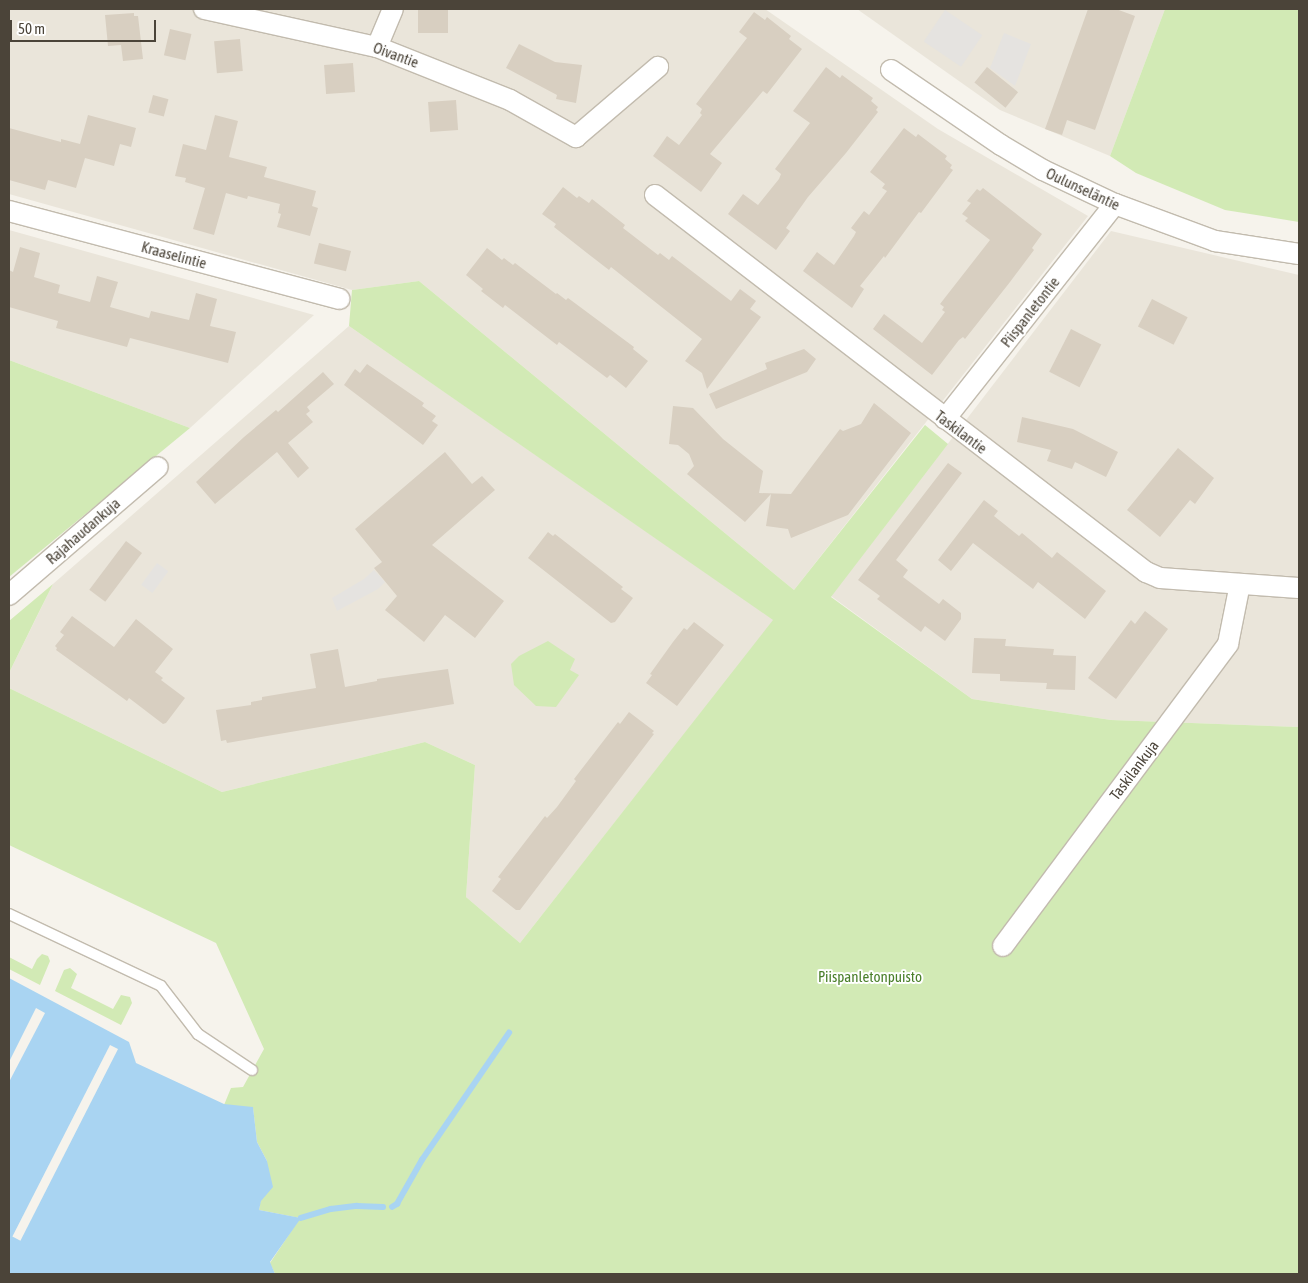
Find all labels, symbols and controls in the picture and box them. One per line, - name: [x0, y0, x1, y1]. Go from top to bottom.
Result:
- scale bar: [12, 10, 159, 42]
- text: 50 m: [18, 20, 45, 37]
- street label: Oivantie: [371, 38, 421, 72]
- street label: Oulunseläntie: [1043, 164, 1123, 214]
- street label: Kraaselintie: [139, 238, 209, 272]
- street label: Piispanletontie: [997, 273, 1063, 351]
- street label: Taskilantie: [932, 407, 990, 457]
- street label: Rajahaudankuja: [42, 494, 124, 568]
- street label: Taskilankuja: [1106, 737, 1162, 803]
- park label: Piispanletonpuisto: [818, 968, 922, 986]

